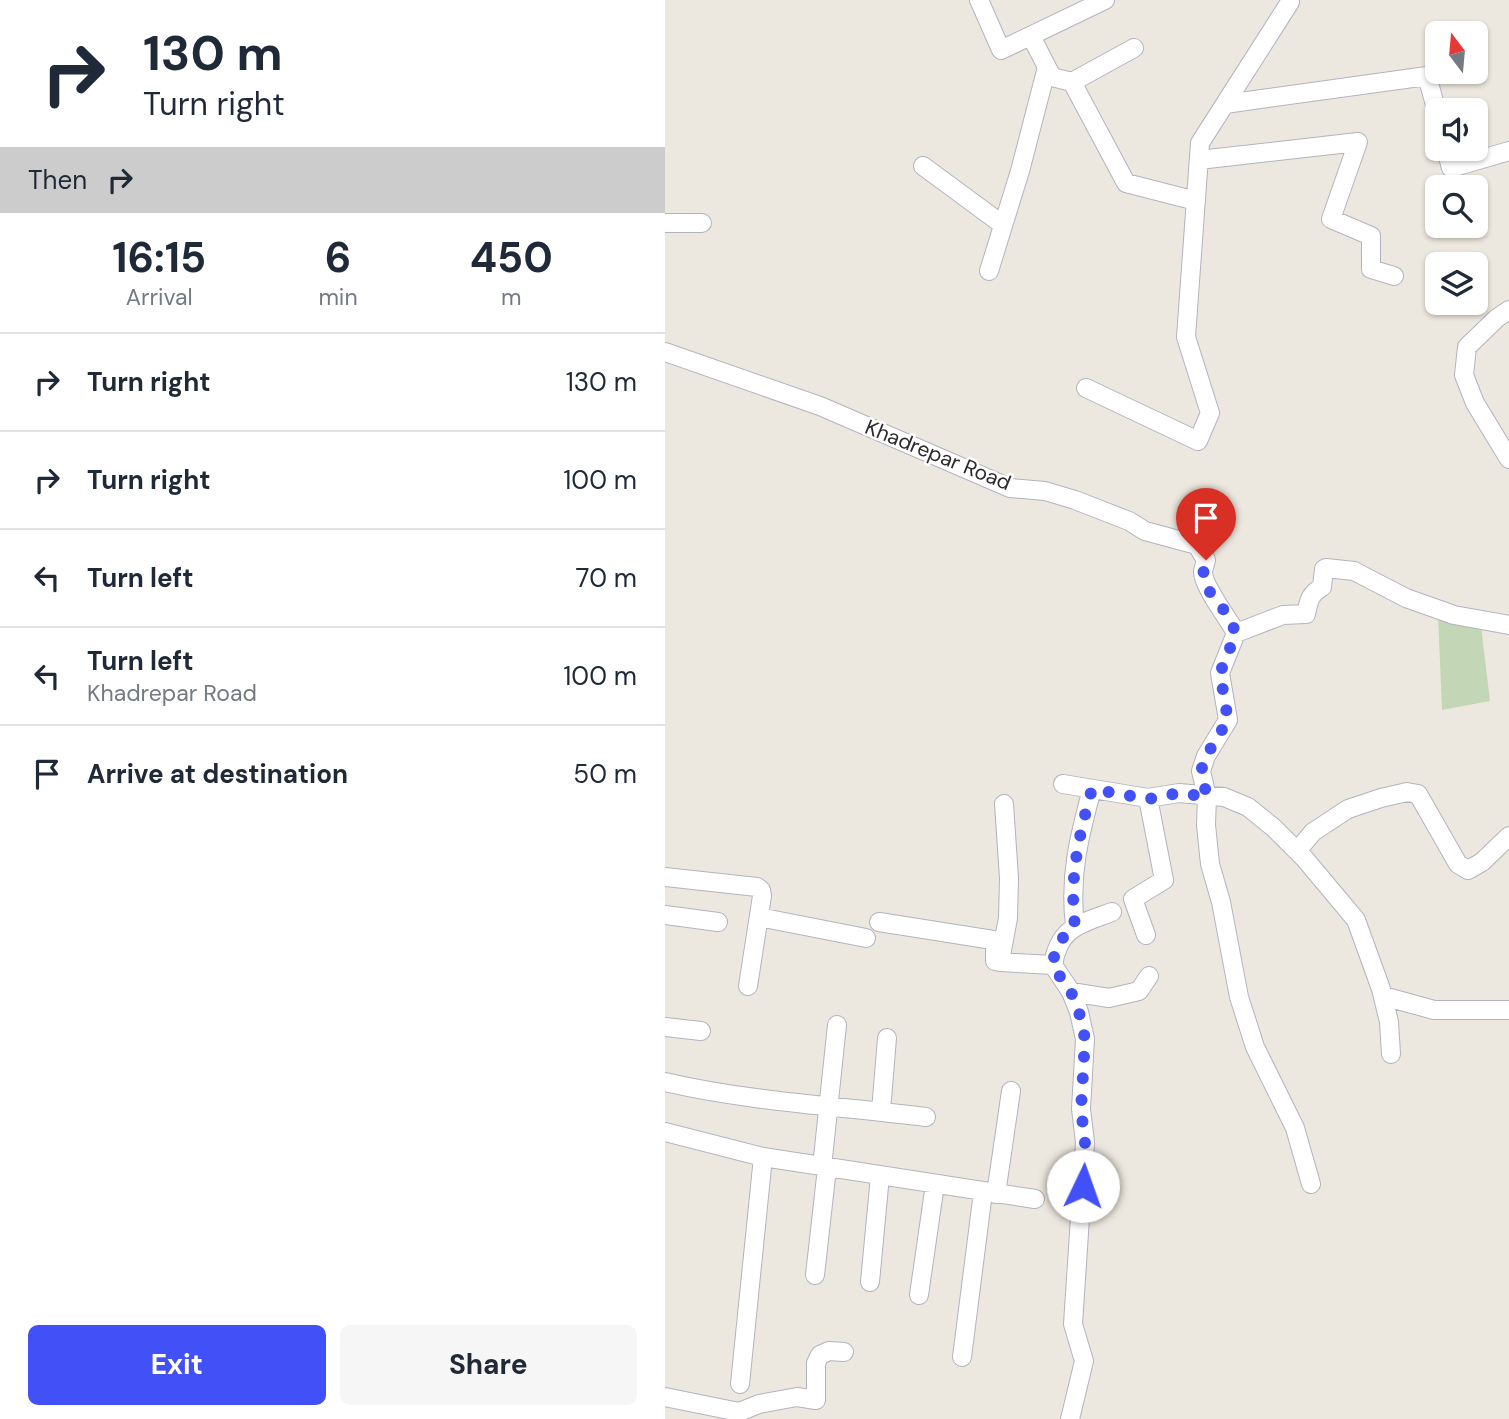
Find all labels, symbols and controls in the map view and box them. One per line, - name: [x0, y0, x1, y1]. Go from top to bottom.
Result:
- text: 130 m: [143, 21, 283, 85]
- north arrow: [1425, 21, 1487, 84]
- map controls: [1425, 21, 1488, 315]
- icon: right: [28, 28, 119, 119]
- text: Turn right: [143, 83, 285, 125]
- button: sound: [1425, 98, 1488, 161]
- icon: right: [101, 161, 139, 199]
- text: Then: [28, 163, 87, 197]
- button: search: [1425, 175, 1488, 238]
- text: 16:15: [112, 230, 206, 285]
- text: 6: [325, 230, 351, 285]
- text: 450: [470, 230, 553, 285]
- button: layers: [1425, 252, 1488, 315]
- text: Arrival: [126, 282, 193, 312]
- text: min: [318, 282, 358, 312]
- text: m: [501, 282, 522, 312]
- icon: right: [28, 363, 66, 401]
- text: Turn right: [87, 365, 211, 399]
- text: 130 m: [566, 365, 637, 399]
- street label: Khadrepar Road: [861, 413, 1015, 497]
- icon: right: [28, 461, 66, 499]
- text: Turn right: [87, 463, 211, 497]
- text: 100 m: [563, 463, 637, 497]
- pin: [1176, 488, 1236, 560]
- icon: arrive: [1187, 499, 1225, 537]
- icon: left: [28, 559, 66, 597]
- text: Turn left: [87, 561, 194, 595]
- text: 70 m: [576, 561, 637, 595]
- text: Turn left: [87, 644, 194, 678]
- icon: left: [28, 657, 66, 695]
- text: 100 m: [563, 659, 637, 693]
- text: Khadrepar Road: [87, 678, 257, 708]
- icon: arrive: [28, 755, 66, 793]
- text: Arrive at destination: [87, 757, 348, 791]
- text: 50 m: [573, 757, 637, 791]
- position arrow: [1046, 1149, 1120, 1223]
- button: Exit: [28, 1325, 326, 1405]
- button: Share: [340, 1325, 637, 1405]

